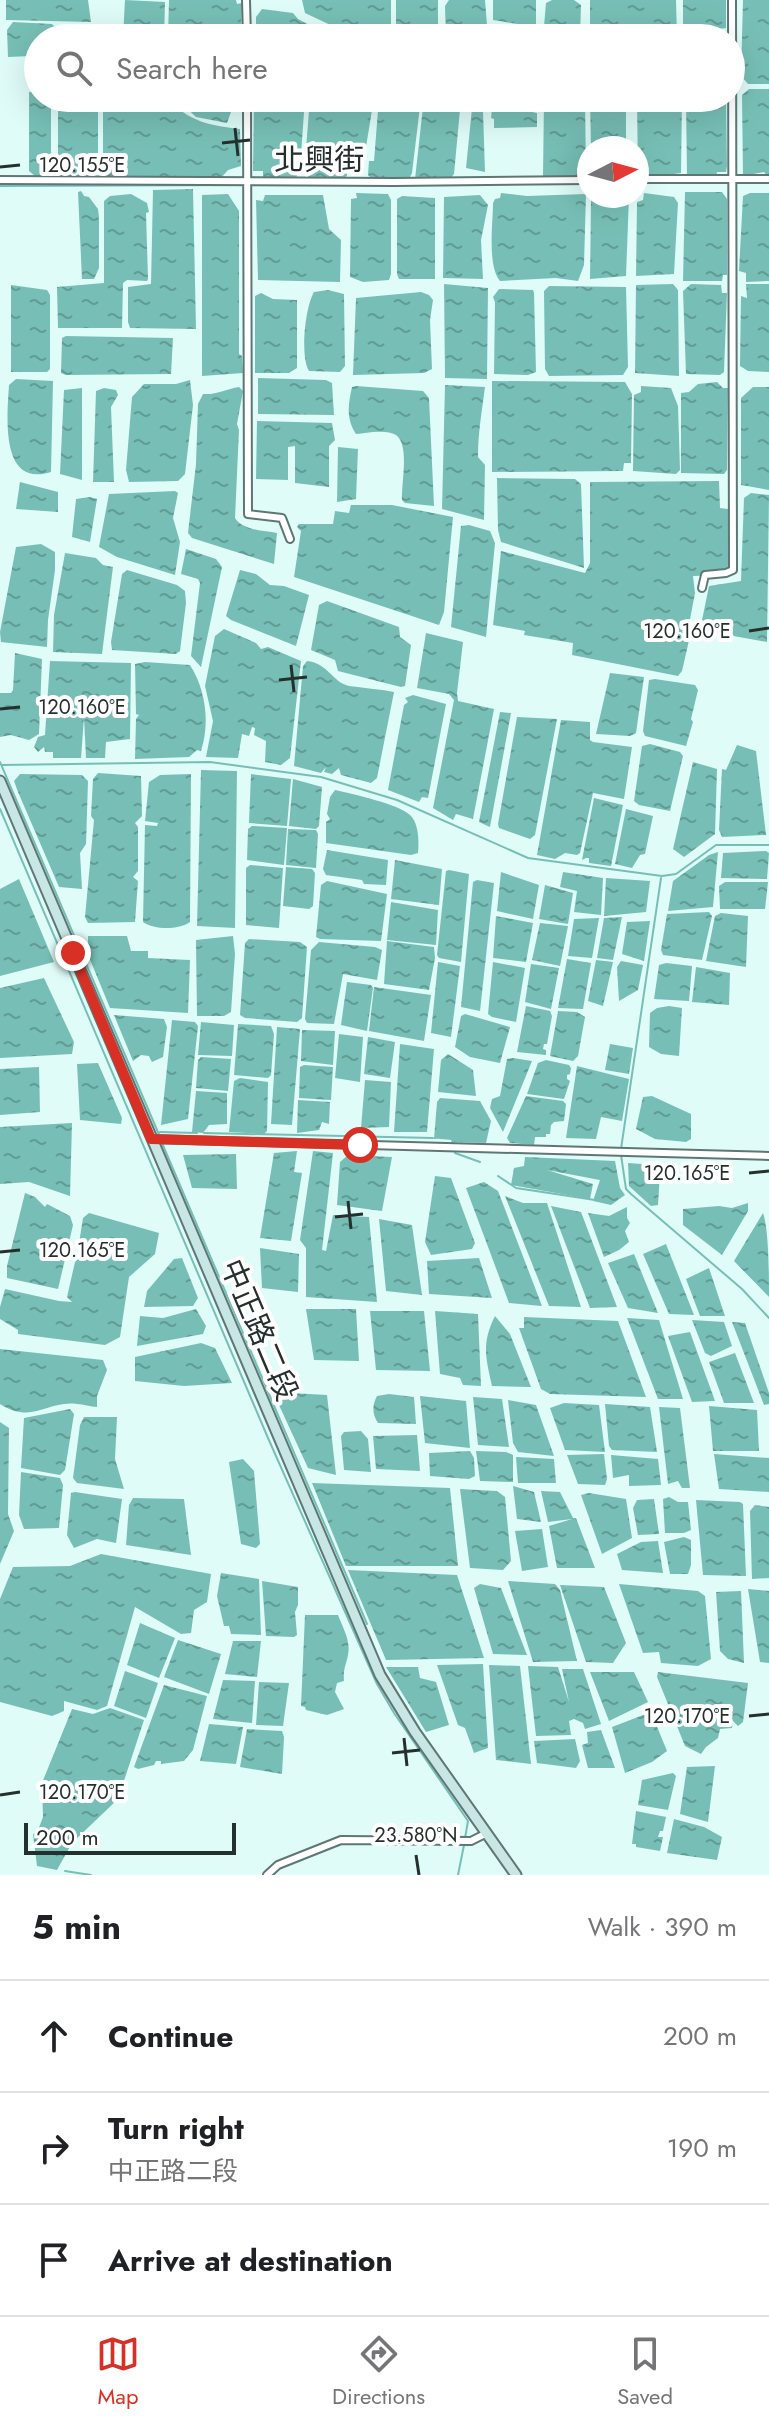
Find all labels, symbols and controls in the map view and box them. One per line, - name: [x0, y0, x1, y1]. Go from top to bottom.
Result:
- search box: [24, 24, 745, 112]
- icon: search: [52, 46, 96, 90]
- text: Search here: [116, 47, 268, 90]
- north arrow: [577, 136, 649, 208]
- street label: 北興街: [274, 138, 364, 181]
- text: 120.155°E: [39, 151, 125, 180]
- text: 120.160°E: [643, 617, 731, 646]
- text: 120.160°E: [38, 693, 126, 722]
- route end: [55, 935, 91, 971]
- route start: [342, 1127, 378, 1163]
- text: 120.165°E: [644, 1159, 730, 1188]
- text: 120.165°E: [39, 1236, 125, 1265]
- street label: 中正路二段: [210, 1252, 309, 1407]
- text: 120.170°E: [644, 1702, 730, 1731]
- text: 120.170°E: [39, 1778, 125, 1807]
- scale bar: [24, 1819, 236, 1855]
- text: 200 m: [36, 1821, 99, 1853]
- text: 23.580°N: [374, 1821, 458, 1850]
- text: 5 min: [32, 1903, 121, 1952]
- text: Walk · 390 m: [588, 1908, 737, 1946]
- icon: ahead: [32, 2014, 76, 2058]
- text: Continue: [108, 2015, 234, 2058]
- text: 200 m: [663, 2017, 737, 2055]
- text: Turn right: [108, 2107, 244, 2150]
- icon: right: [32, 2126, 76, 2170]
- text: 190 m: [667, 2129, 737, 2167]
- text: 中正路二段: [108, 2152, 238, 2190]
- icon: arrive: [32, 2238, 76, 2282]
- text: Arrive at destination: [108, 2239, 393, 2282]
- tab: Map: [96, 2332, 140, 2412]
- tab: Directions: [332, 2332, 425, 2412]
- tab: Saved: [617, 2332, 673, 2412]

